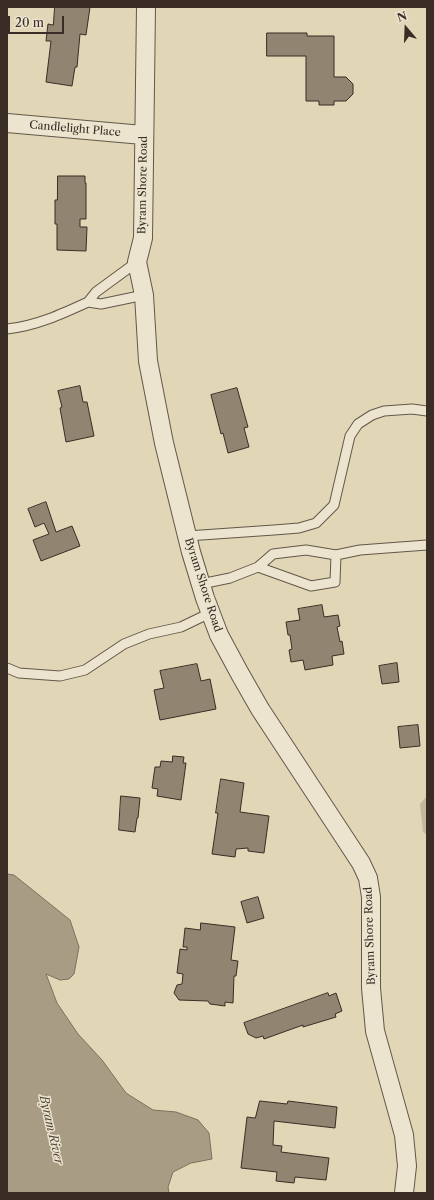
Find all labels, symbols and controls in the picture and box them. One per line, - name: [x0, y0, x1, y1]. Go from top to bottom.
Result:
- scale bar: [10, 8, 66, 34]
- north arrow: [386, 8, 426, 48]
- text: N: [395, 8, 409, 25]
- text: 20 m: [15, 15, 44, 30]
- street label: Candlelight Place: [29, 118, 121, 140]
- street label: Byram Shore Road: [136, 136, 150, 234]
- street label: Byram Shore Road: [182, 536, 224, 634]
- street label: Byram Shore Road: [362, 887, 378, 985]
- water label: Byram River: [36, 1094, 66, 1166]

